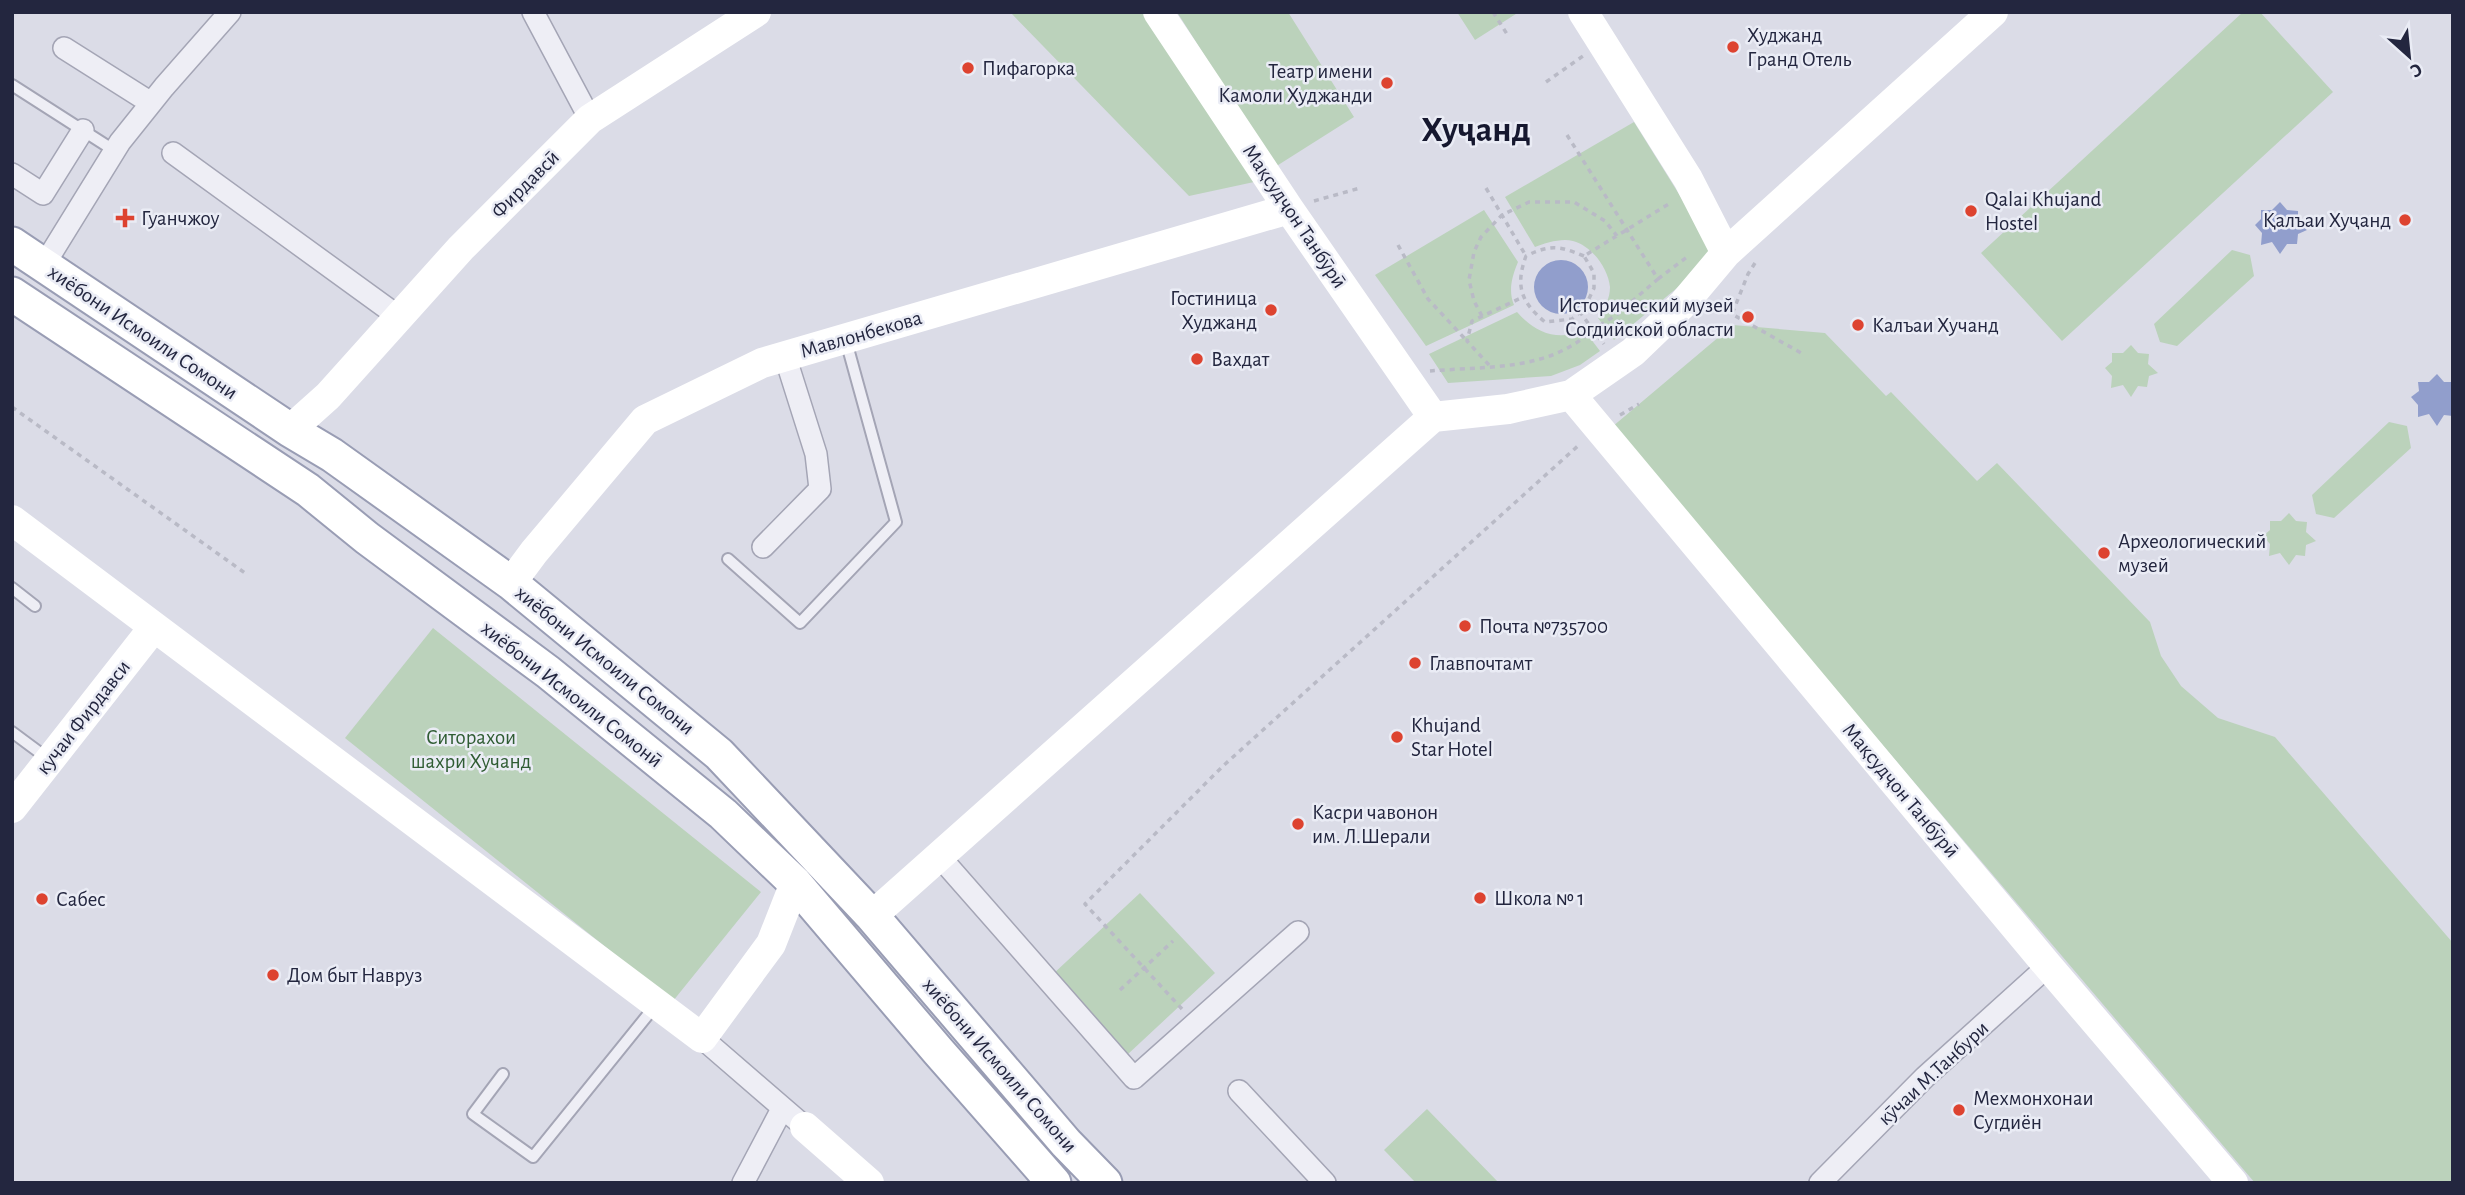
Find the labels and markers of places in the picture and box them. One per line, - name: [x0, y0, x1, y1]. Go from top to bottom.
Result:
- place label: Худжанд Гранд Отель: [1747, 25, 1852, 70]
- marker: Худжанд Гранд Отель: [1725, 39, 1741, 55]
- place label: Пифагорка: [982, 58, 1076, 79]
- marker: Пифагорка: [960, 60, 976, 76]
- place label: Театр имени Камоли Худжанди: [1218, 61, 1373, 106]
- marker: Театр имени Камоли Худжанди: [1379, 75, 1395, 91]
- place label: Qalai Khujand Hostel: [1985, 189, 2102, 234]
- marker: Qalai Khujand Hostel: [1963, 203, 1979, 219]
- marker: Гуанчжоу: [115, 208, 135, 228]
- place label: Гуанчжоу: [141, 208, 219, 229]
- place label: Қалъаи Хуҷанд: [2263, 210, 2391, 231]
- marker: Қалъаи Хуҷанд: [2397, 212, 2413, 228]
- place label: Гостиница Худжанд: [1170, 288, 1257, 333]
- place label: Исторический музей Согдийской области: [1558, 295, 1734, 340]
- marker: Гостиница Худжанд: [1263, 302, 1279, 318]
- marker: Исторический музей Согдийской области: [1740, 309, 1756, 325]
- place label: Калъаи Хучанд: [1872, 315, 1999, 336]
- marker: Калъаи Хучанд: [1850, 317, 1866, 333]
- place label: Вахдат: [1211, 349, 1270, 370]
- marker: Вахдат: [1189, 351, 1205, 367]
- place label: Археологический музей: [2118, 531, 2266, 576]
- marker: Археологический музей: [2096, 545, 2112, 561]
- place label: Почта №735700: [1479, 616, 1608, 637]
- marker: Почта №735700: [1457, 618, 1473, 634]
- place label: Главпочтамт: [1429, 653, 1533, 674]
- marker: Главпочтамт: [1407, 655, 1423, 671]
- place label: Khujand Star Hotel: [1411, 715, 1493, 760]
- marker: Khujand Star Hotel: [1389, 729, 1405, 745]
- place label: Касри чавонон им. Л.Шерали: [1312, 802, 1438, 847]
- marker: Касри чавонон им. Л.Шерали: [1290, 816, 1306, 832]
- place label: Школа № 1: [1494, 888, 1585, 909]
- place label: Сабес: [56, 889, 106, 910]
- marker: Школа № 1: [1472, 890, 1488, 906]
- marker: Сабес: [34, 891, 50, 907]
- place label: Дом быт Навруз: [287, 965, 422, 986]
- marker: Дом быт Навруз: [265, 967, 281, 983]
- place label: Мехмонхонаи Сугдиён: [1973, 1088, 2094, 1133]
- marker: Мехмонхонаи Сугдиён: [1951, 1102, 1967, 1118]

